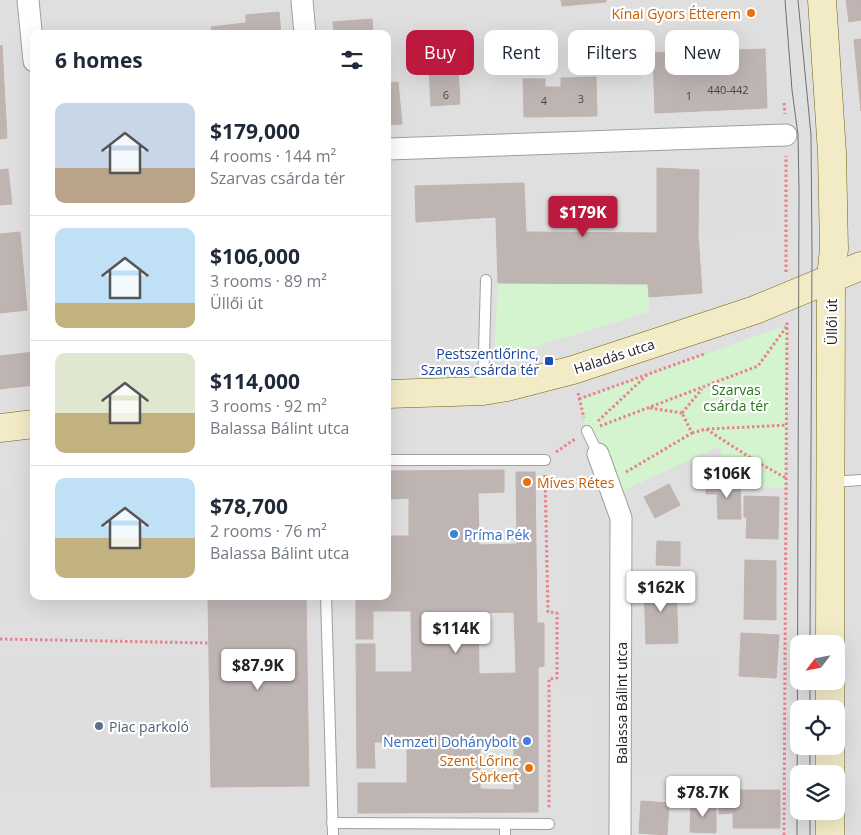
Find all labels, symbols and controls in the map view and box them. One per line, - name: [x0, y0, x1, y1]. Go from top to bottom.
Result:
- place label: Kínai Gyors Étterem: [612, 4, 741, 23]
- marker: Kínai Gyors Étterem: [745, 7, 757, 19]
- chip: Buy: [406, 30, 474, 75]
- chip: Rent: [484, 30, 558, 75]
- chip: Filters: [568, 30, 655, 75]
- chip: New: [665, 30, 739, 75]
- text: 6 homes: [55, 46, 143, 74]
- icon: filters: [338, 46, 366, 74]
- house number: 440-442: [707, 82, 749, 97]
- house number: 6: [443, 87, 449, 102]
- house number: 1: [686, 88, 692, 103]
- house number: 3: [578, 91, 584, 106]
- house number: 4: [541, 93, 548, 108]
- text: $179,000: [210, 117, 300, 145]
- icon: home: [95, 123, 155, 183]
- text: 4 rooms · 144 m²: [210, 145, 336, 167]
- text: Szarvas csárda tér: [210, 167, 345, 189]
- pin: $179K: [548, 196, 618, 238]
- text: $179K: [559, 201, 607, 223]
- text: $106,000: [210, 242, 300, 270]
- icon: home: [95, 248, 155, 308]
- text: 3 rooms · 89 m²: [210, 270, 327, 292]
- text: Üllői út: [210, 292, 263, 314]
- street label: Üllői út: [822, 299, 841, 345]
- street label: Haladás utca: [571, 334, 657, 378]
- place label: Pestszentlőrinc, Szarvas csárda tér: [421, 344, 539, 379]
- marker: Pestszentlőrinc, Szarvas csárda tér: [543, 355, 555, 367]
- text: $114,000: [210, 367, 300, 395]
- icon: home: [95, 373, 155, 433]
- park label: Szarvas csárda tér: [703, 380, 769, 415]
- text: 3 rooms · 92 m²: [210, 395, 327, 417]
- text: Balassa Bálint utca: [210, 417, 350, 439]
- pin: $106K: [692, 456, 762, 499]
- text: $106K: [703, 462, 751, 484]
- place label: Míves Rétes: [537, 473, 615, 492]
- marker: Míves Rétes: [521, 476, 533, 488]
- text: $78,700: [210, 492, 288, 520]
- icon: home: [95, 498, 155, 558]
- text: 2 rooms · 76 m²: [210, 520, 327, 542]
- place label: Príma Pék: [464, 525, 530, 544]
- marker: Príma Pék: [448, 528, 460, 540]
- text: Balassa Bálint utca: [210, 542, 350, 564]
- pin: $162K: [626, 570, 696, 613]
- text: $162K: [637, 576, 685, 598]
- pin: $114K: [421, 612, 491, 654]
- text: $114K: [432, 617, 480, 639]
- north arrow: [790, 635, 845, 690]
- map controls: [790, 635, 845, 820]
- street label: Balassa Bálint utca: [612, 642, 631, 764]
- pin: $87.9K: [217, 648, 299, 691]
- text: $87.9K: [232, 654, 284, 676]
- button: locate: [790, 700, 845, 755]
- place label: Piac parkoló: [109, 717, 189, 736]
- marker: Piac parkoló: [93, 720, 105, 732]
- place label: Nemzeti Dohánybolt: [383, 732, 517, 751]
- marker: Nemzeti Dohánybolt: [521, 735, 533, 747]
- place label: Szent Lőrinc Sörkert: [439, 751, 519, 786]
- marker: Szent Lőrinc Sörkert: [523, 762, 535, 774]
- button: layers: [790, 765, 845, 820]
- pin: $78.7K: [662, 776, 744, 818]
- text: $78.7K: [677, 781, 729, 803]

